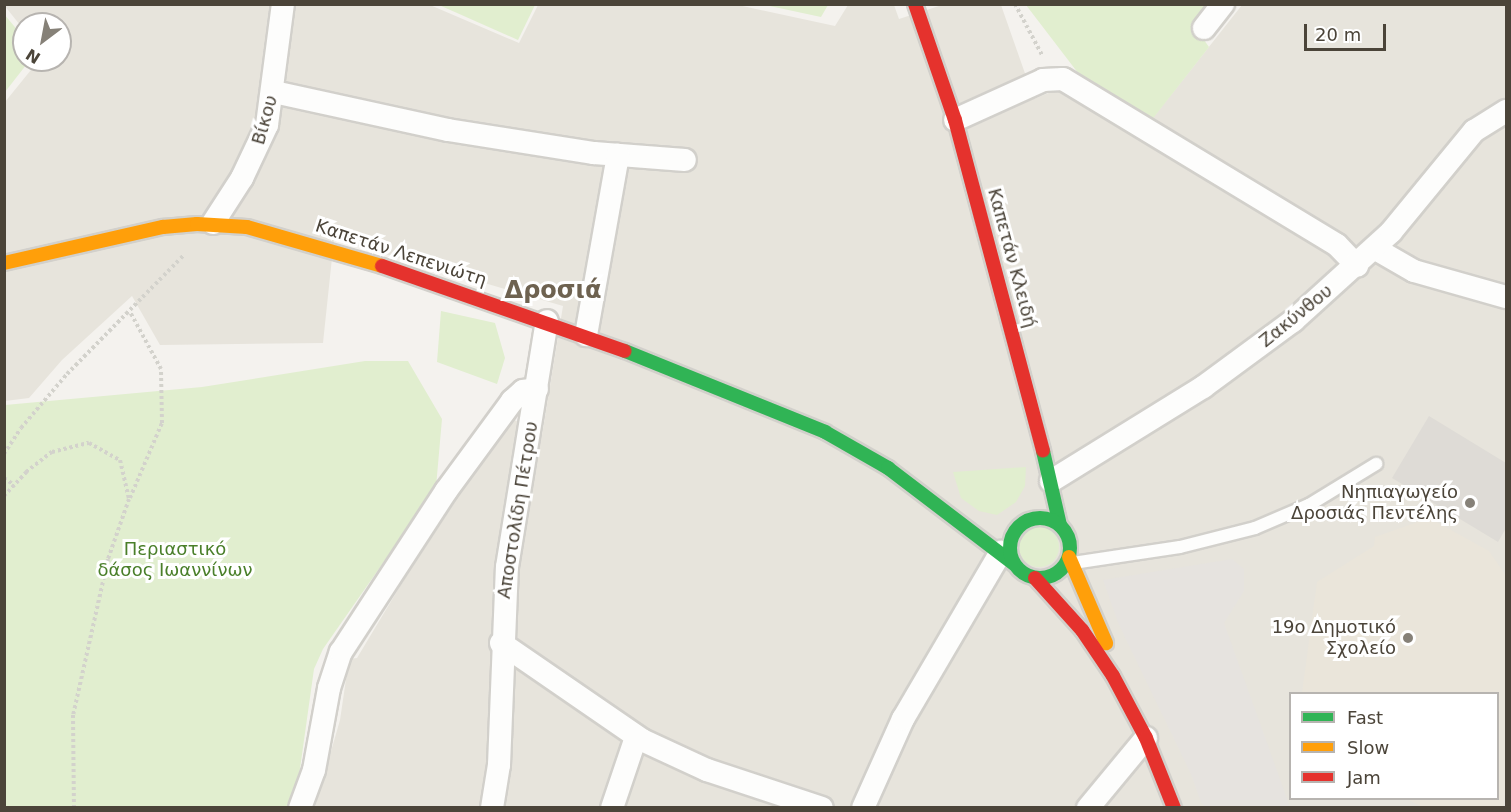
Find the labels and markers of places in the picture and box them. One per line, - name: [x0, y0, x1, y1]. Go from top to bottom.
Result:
- place label: Νηπιαγωγείο Δροσιάς Πεντέλης: [1291, 482, 1458, 524]
- marker: Νηπιαγωγείο Δροσιάς Πεντέλης: [1463, 496, 1477, 510]
- place label: 19ο Δημοτικό Σχολείο: [1272, 617, 1396, 660]
- marker: 19ο Δημοτικό Σχολείο: [1401, 631, 1415, 645]

